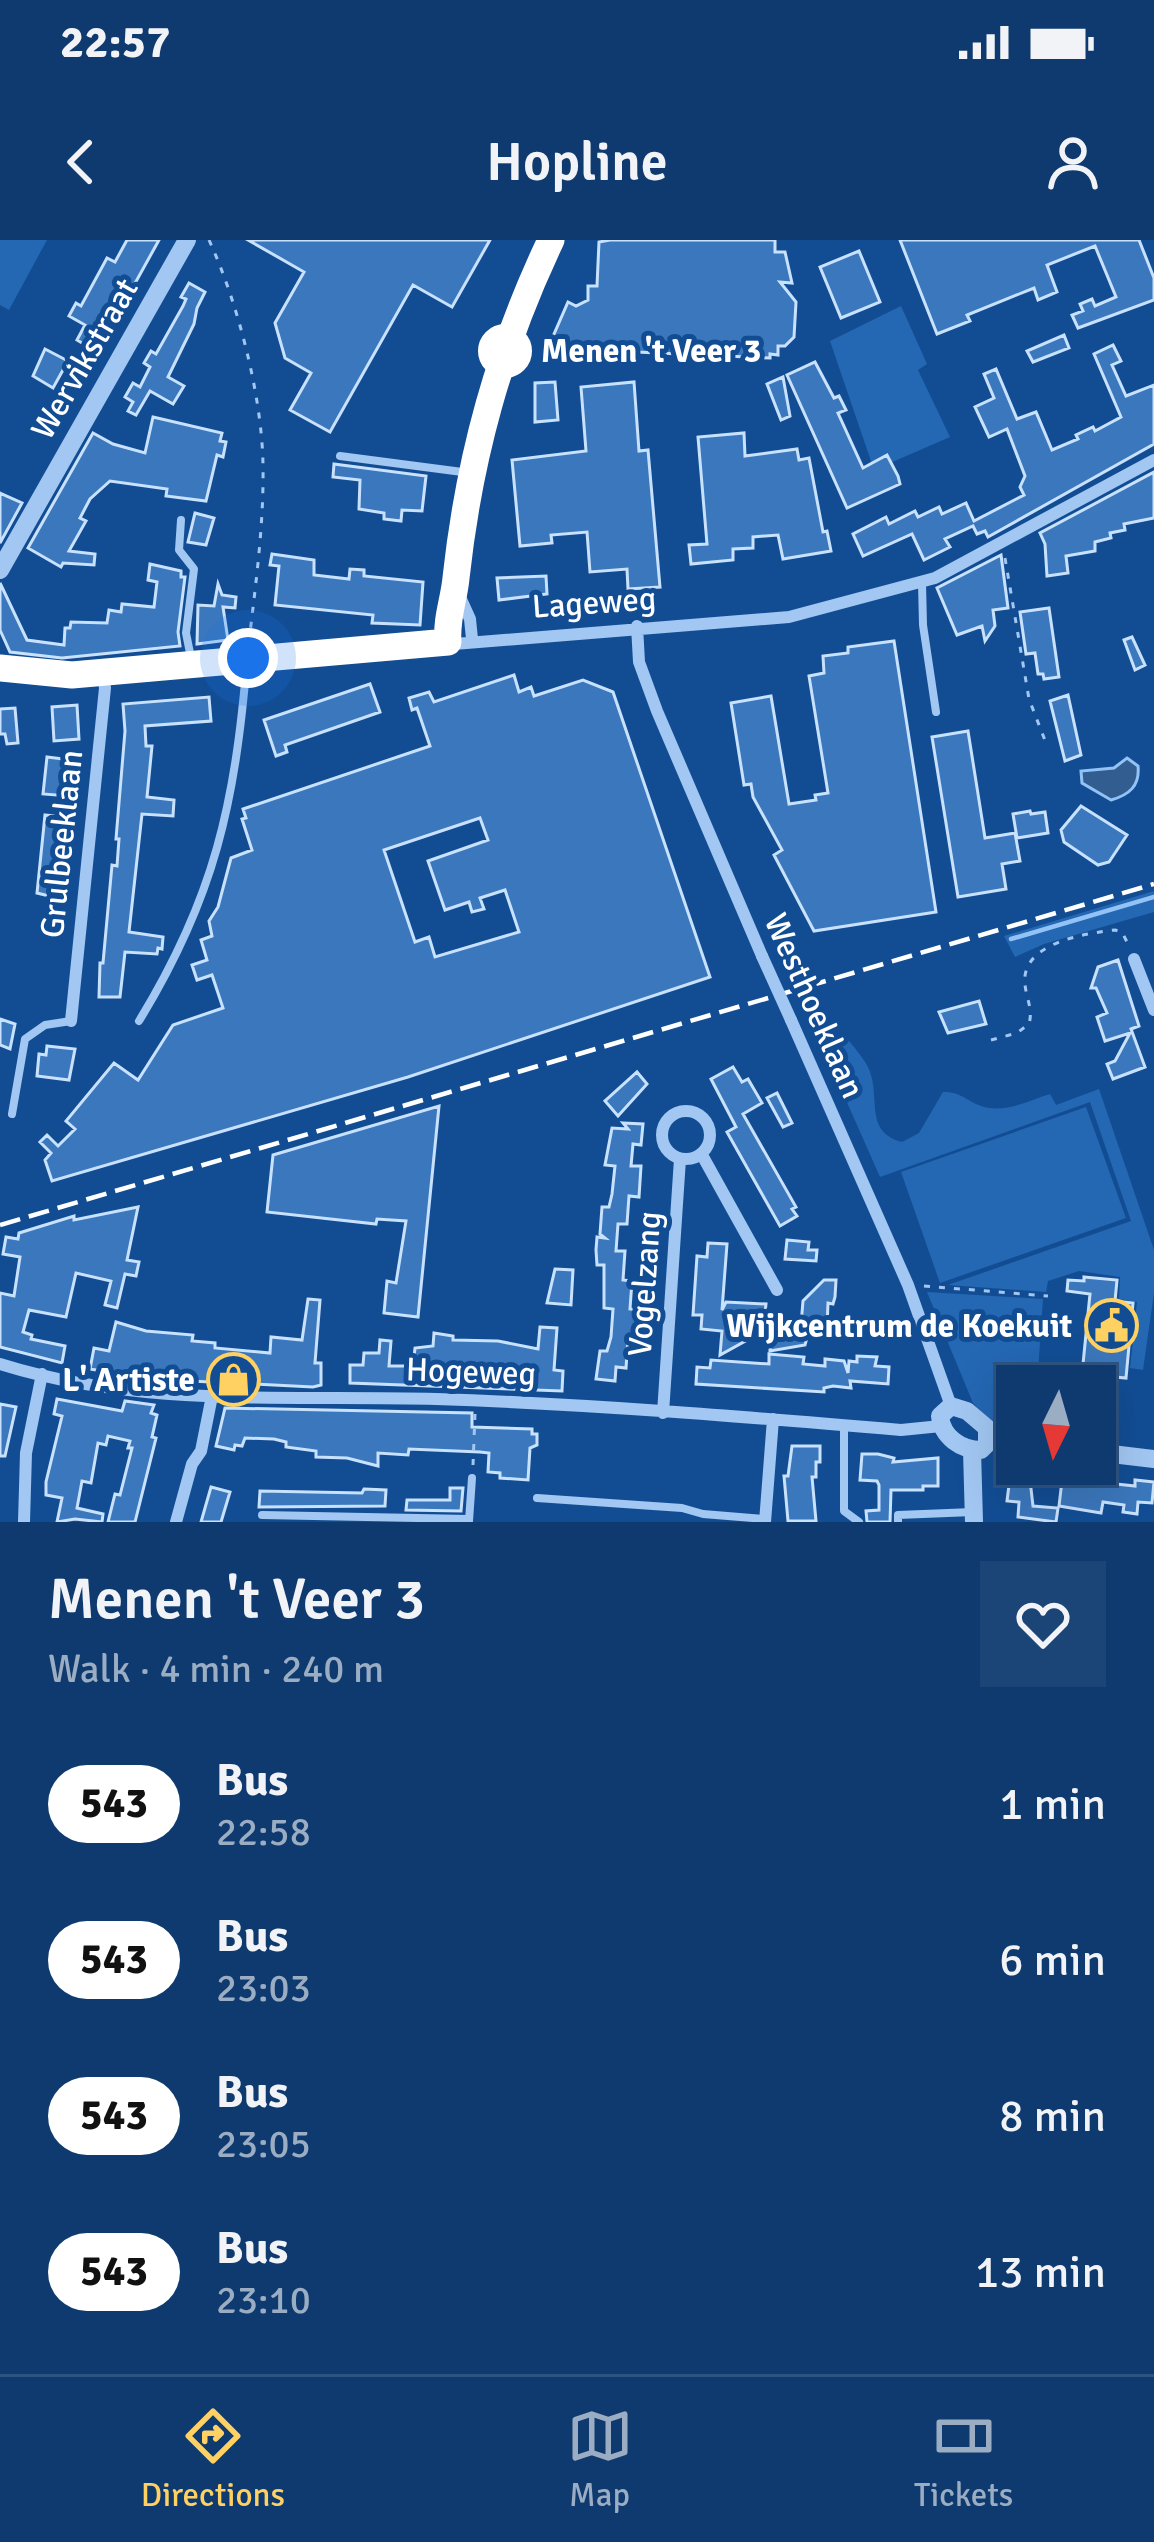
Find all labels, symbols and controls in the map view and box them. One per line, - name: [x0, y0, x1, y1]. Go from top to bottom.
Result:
- text: 22:57: [60, 15, 170, 70]
- icon: back: [48, 129, 114, 195]
- text: Hopline: [486, 129, 668, 196]
- icon: person: [1040, 129, 1106, 195]
- street label: Wervikstraat: [22, 271, 148, 447]
- marker: Menen 't Veer 3: [480, 326, 530, 376]
- place label: Menen 't Veer 3: [541, 331, 761, 372]
- street label: Lageweg: [531, 578, 657, 628]
- your location: [218, 628, 278, 688]
- street label: Grulbeeklaan: [32, 748, 92, 940]
- street label: Westhoeklaan: [755, 907, 873, 1105]
- street label: Vogelzang: [619, 1210, 671, 1358]
- public building icon: Wijkcentrum de Koekuit: [1083, 1298, 1139, 1354]
- place label: Wijkcentrum de Koekuit: [726, 1306, 1072, 1347]
- street label: Hogeweg: [405, 1349, 537, 1395]
- shop icon: L' Artiste: [206, 1352, 262, 1408]
- place label: L' Artiste: [62, 1360, 195, 1401]
- north arrow: [996, 1365, 1116, 1485]
- map controls: [996, 1365, 1116, 1485]
- button: heart: [980, 1561, 1106, 1687]
- text: Menen 't Veer 3: [48, 1564, 425, 1635]
- text: Walk · 4 min · 240 m: [48, 1645, 384, 1693]
- text: Bus: [216, 1753, 288, 1808]
- text: 1 min: [999, 1777, 1106, 1832]
- text: 543: [80, 1778, 148, 1829]
- text: 22:58: [216, 1808, 311, 1856]
- text: Bus: [216, 1909, 288, 1964]
- text: 6 min: [999, 1933, 1106, 1988]
- text: 543: [80, 1934, 148, 1985]
- text: 23:03: [216, 1964, 311, 2012]
- text: Bus: [216, 2065, 288, 2120]
- text: 8 min: [999, 2089, 1106, 2144]
- text: 543: [80, 2090, 148, 2141]
- text: 23:05: [216, 2120, 311, 2168]
- text: Bus: [216, 2221, 288, 2276]
- text: 13 min: [975, 2245, 1106, 2300]
- text: 543: [80, 2246, 148, 2297]
- text: 23:10: [216, 2276, 311, 2324]
- tab: Directions: [141, 2403, 285, 2516]
- tab: Map: [567, 2403, 633, 2516]
- tab: Tickets: [914, 2403, 1013, 2516]

